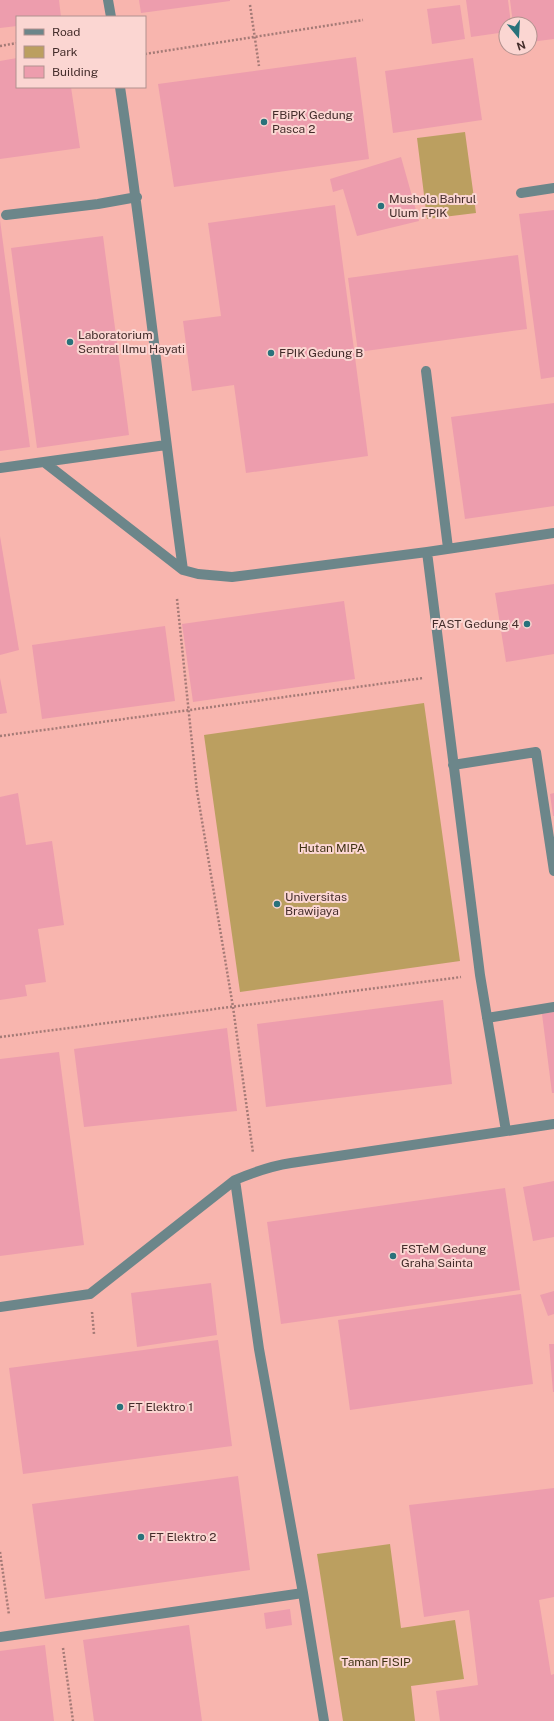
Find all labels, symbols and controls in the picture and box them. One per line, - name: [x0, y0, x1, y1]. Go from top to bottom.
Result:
- legend: [16, 16, 146, 88]
- north arrow: [498, 16, 538, 56]
- text: Road: [52, 25, 80, 39]
- text: N: [515, 38, 527, 53]
- text: Park: [52, 45, 78, 59]
- text: Building: [52, 65, 98, 79]
- place label: FBiPK Gedung Pasca 2: [272, 108, 353, 136]
- marker: FBiPK Gedung Pasca 2: [259, 117, 269, 127]
- place label: Mushola Bahrul Ulum FPIK: [389, 192, 477, 220]
- marker: Mushola Bahrul Ulum FPIK: [376, 201, 386, 211]
- place label: Laboratorium Sentral Ilmu Hayati: [78, 328, 185, 356]
- marker: Laboratorium Sentral Ilmu Hayati: [65, 337, 75, 347]
- place label: FPIK Gedung B: [279, 346, 363, 360]
- marker: FPIK Gedung B: [266, 348, 276, 358]
- place label: FAST Gedung 4: [432, 617, 519, 631]
- marker: FAST Gedung 4: [522, 619, 532, 629]
- park label: Hutan MIPA: [299, 841, 366, 855]
- place label: Universitas Brawijaya: [285, 890, 347, 918]
- marker: Universitas Brawijaya: [272, 899, 282, 909]
- place label: FSTeM Gedung Graha Sainta: [401, 1242, 487, 1270]
- marker: FSTeM Gedung Graha Sainta: [388, 1251, 398, 1261]
- place label: FT Elektro 1: [128, 1400, 193, 1414]
- marker: FT Elektro 1: [115, 1402, 125, 1412]
- place label: FT Elektro 2: [149, 1530, 217, 1544]
- marker: FT Elektro 2: [136, 1532, 146, 1542]
- park label: Taman FISIP: [341, 1655, 411, 1669]

